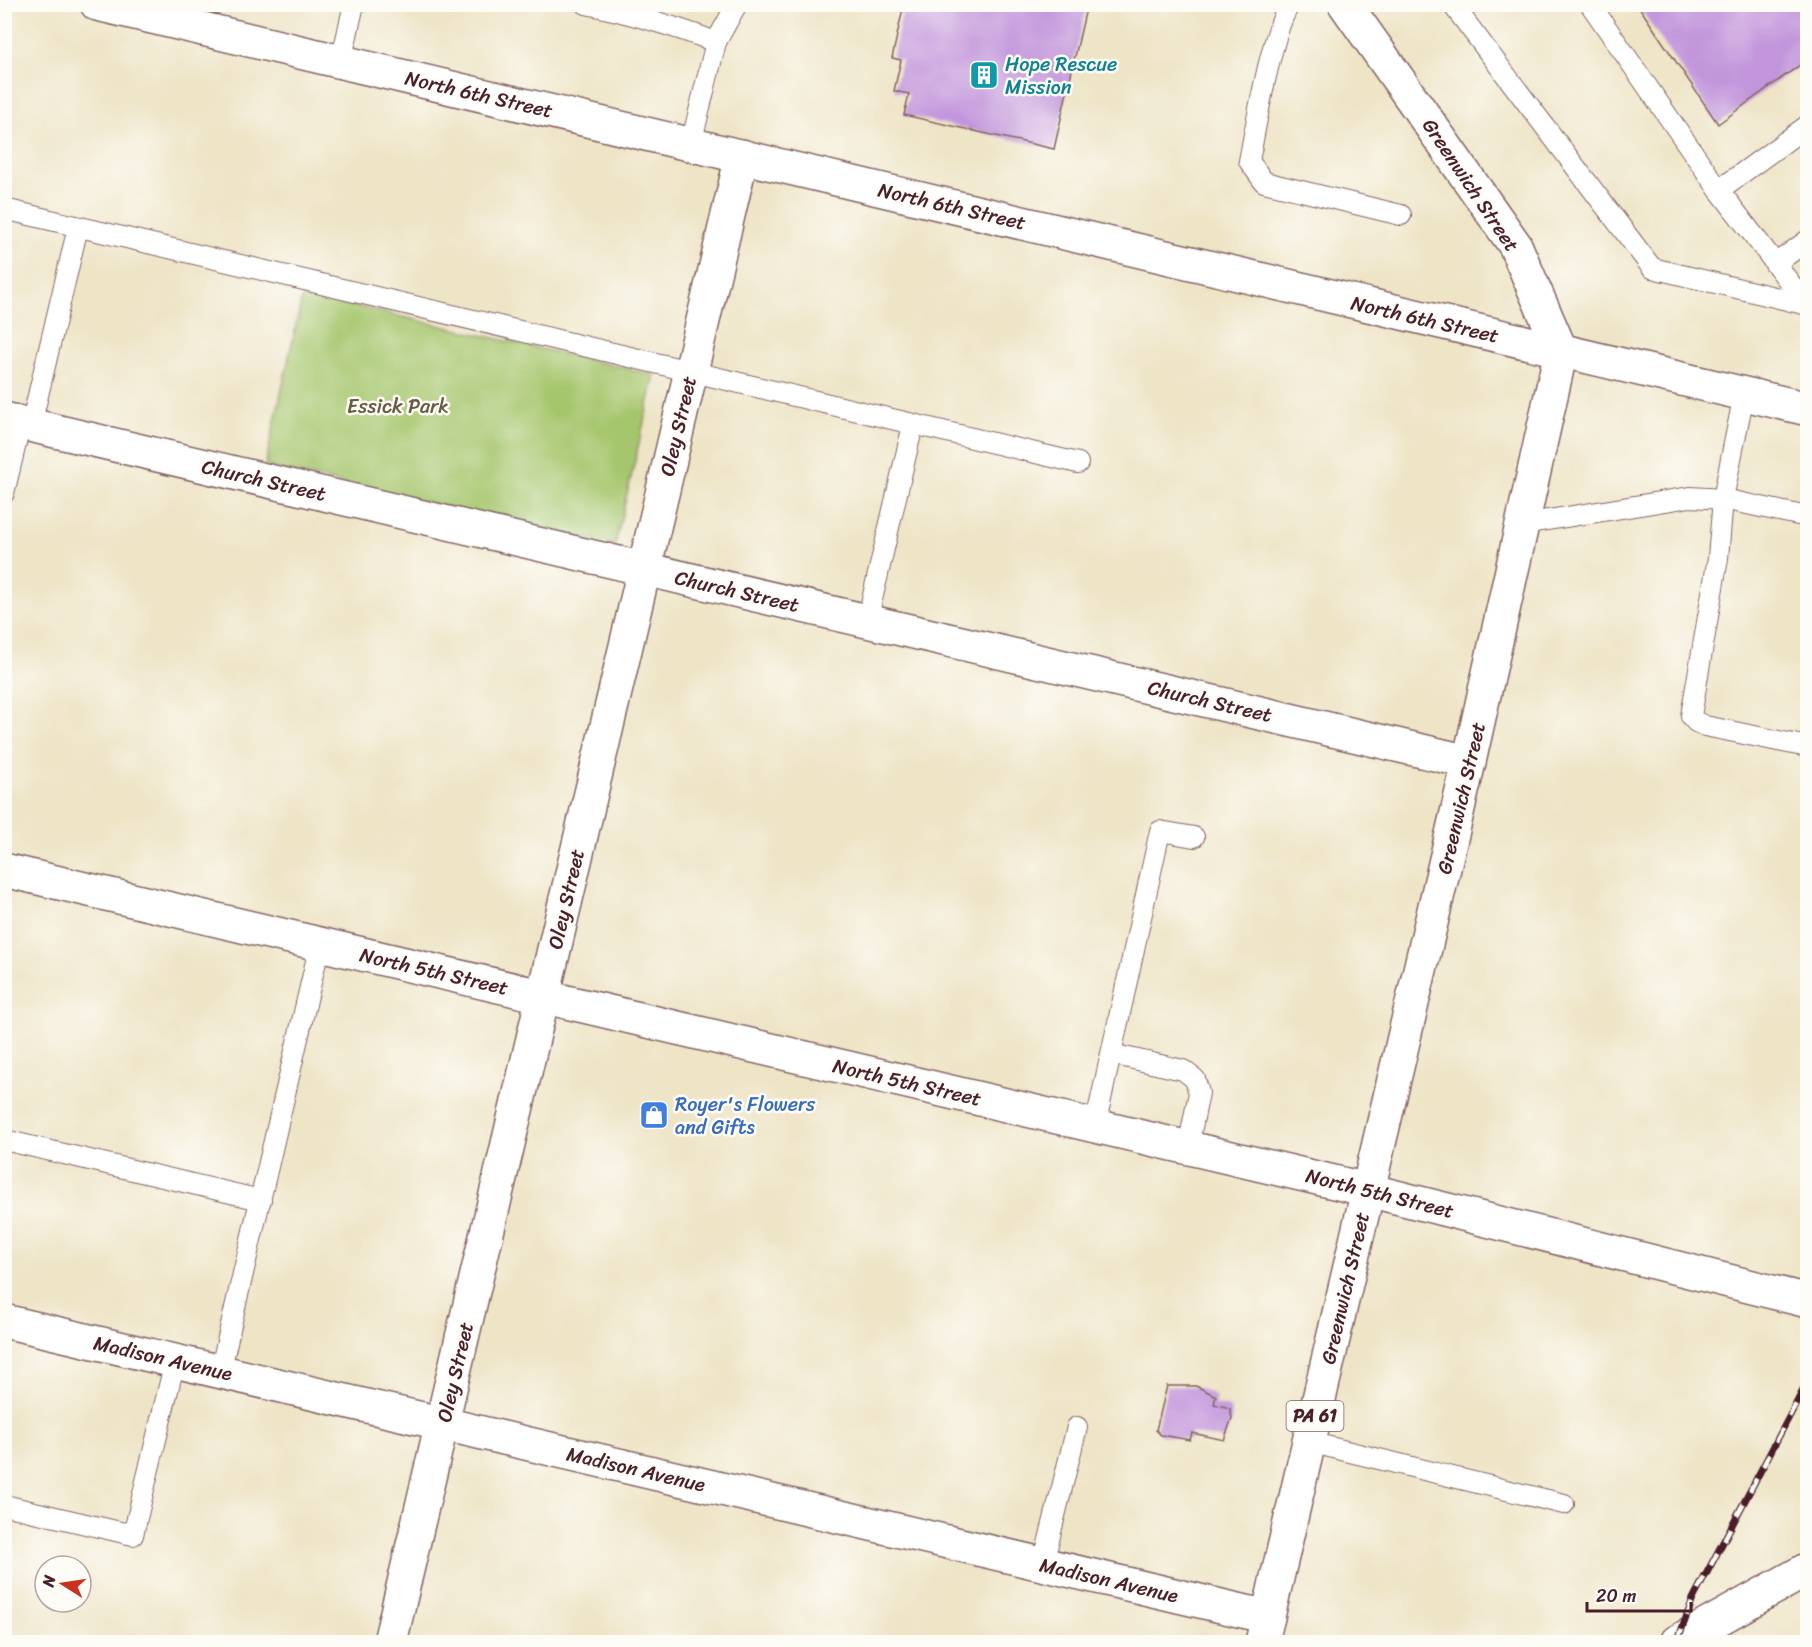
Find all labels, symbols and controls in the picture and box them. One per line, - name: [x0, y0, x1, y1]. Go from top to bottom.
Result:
- place label: Hope Rescue Mission: [1005, 47, 1117, 105]
- building icon: Hope Rescue Mission: [968, 59, 1000, 91]
- street label: North 6th Street: [402, 61, 556, 129]
- street label: Greenwich Street: [1413, 111, 1529, 260]
- street label: North 6th Street: [875, 173, 1029, 241]
- street label: North 6th Street: [1348, 286, 1502, 354]
- street label: Oley Street: [650, 372, 707, 480]
- park label: Essick Park: [347, 389, 449, 424]
- street label: Church Street: [198, 449, 330, 512]
- street label: Church Street: [671, 560, 803, 623]
- street label: Church Street: [1144, 670, 1276, 733]
- street label: Greenwich Street: [1427, 718, 1496, 878]
- street label: Oley Street: [538, 845, 595, 953]
- street label: North 5th Street: [356, 937, 512, 1006]
- street label: North 5th Street: [829, 1048, 985, 1117]
- place label: Royer's Flowers and Gifts: [675, 1087, 816, 1145]
- shop icon: Royer's Flowers and Gifts: [638, 1099, 670, 1131]
- street label: North 5th Street: [1302, 1158, 1458, 1229]
- street label: Greenwich Street: [1311, 1208, 1380, 1368]
- street label: Oley Street: [427, 1318, 484, 1426]
- street label: Madison Avenue: [90, 1326, 236, 1392]
- road number: PA 61: [1286, 1401, 1344, 1431]
- street label: Madison Avenue: [563, 1437, 709, 1503]
- street label: Madison Avenue: [1036, 1548, 1182, 1614]
- north arrow: [33, 1554, 93, 1614]
- text: N: [33, 1572, 64, 1590]
- scale bar: [1587, 1575, 1690, 1613]
- text: 20 m: [1596, 1580, 1636, 1612]

